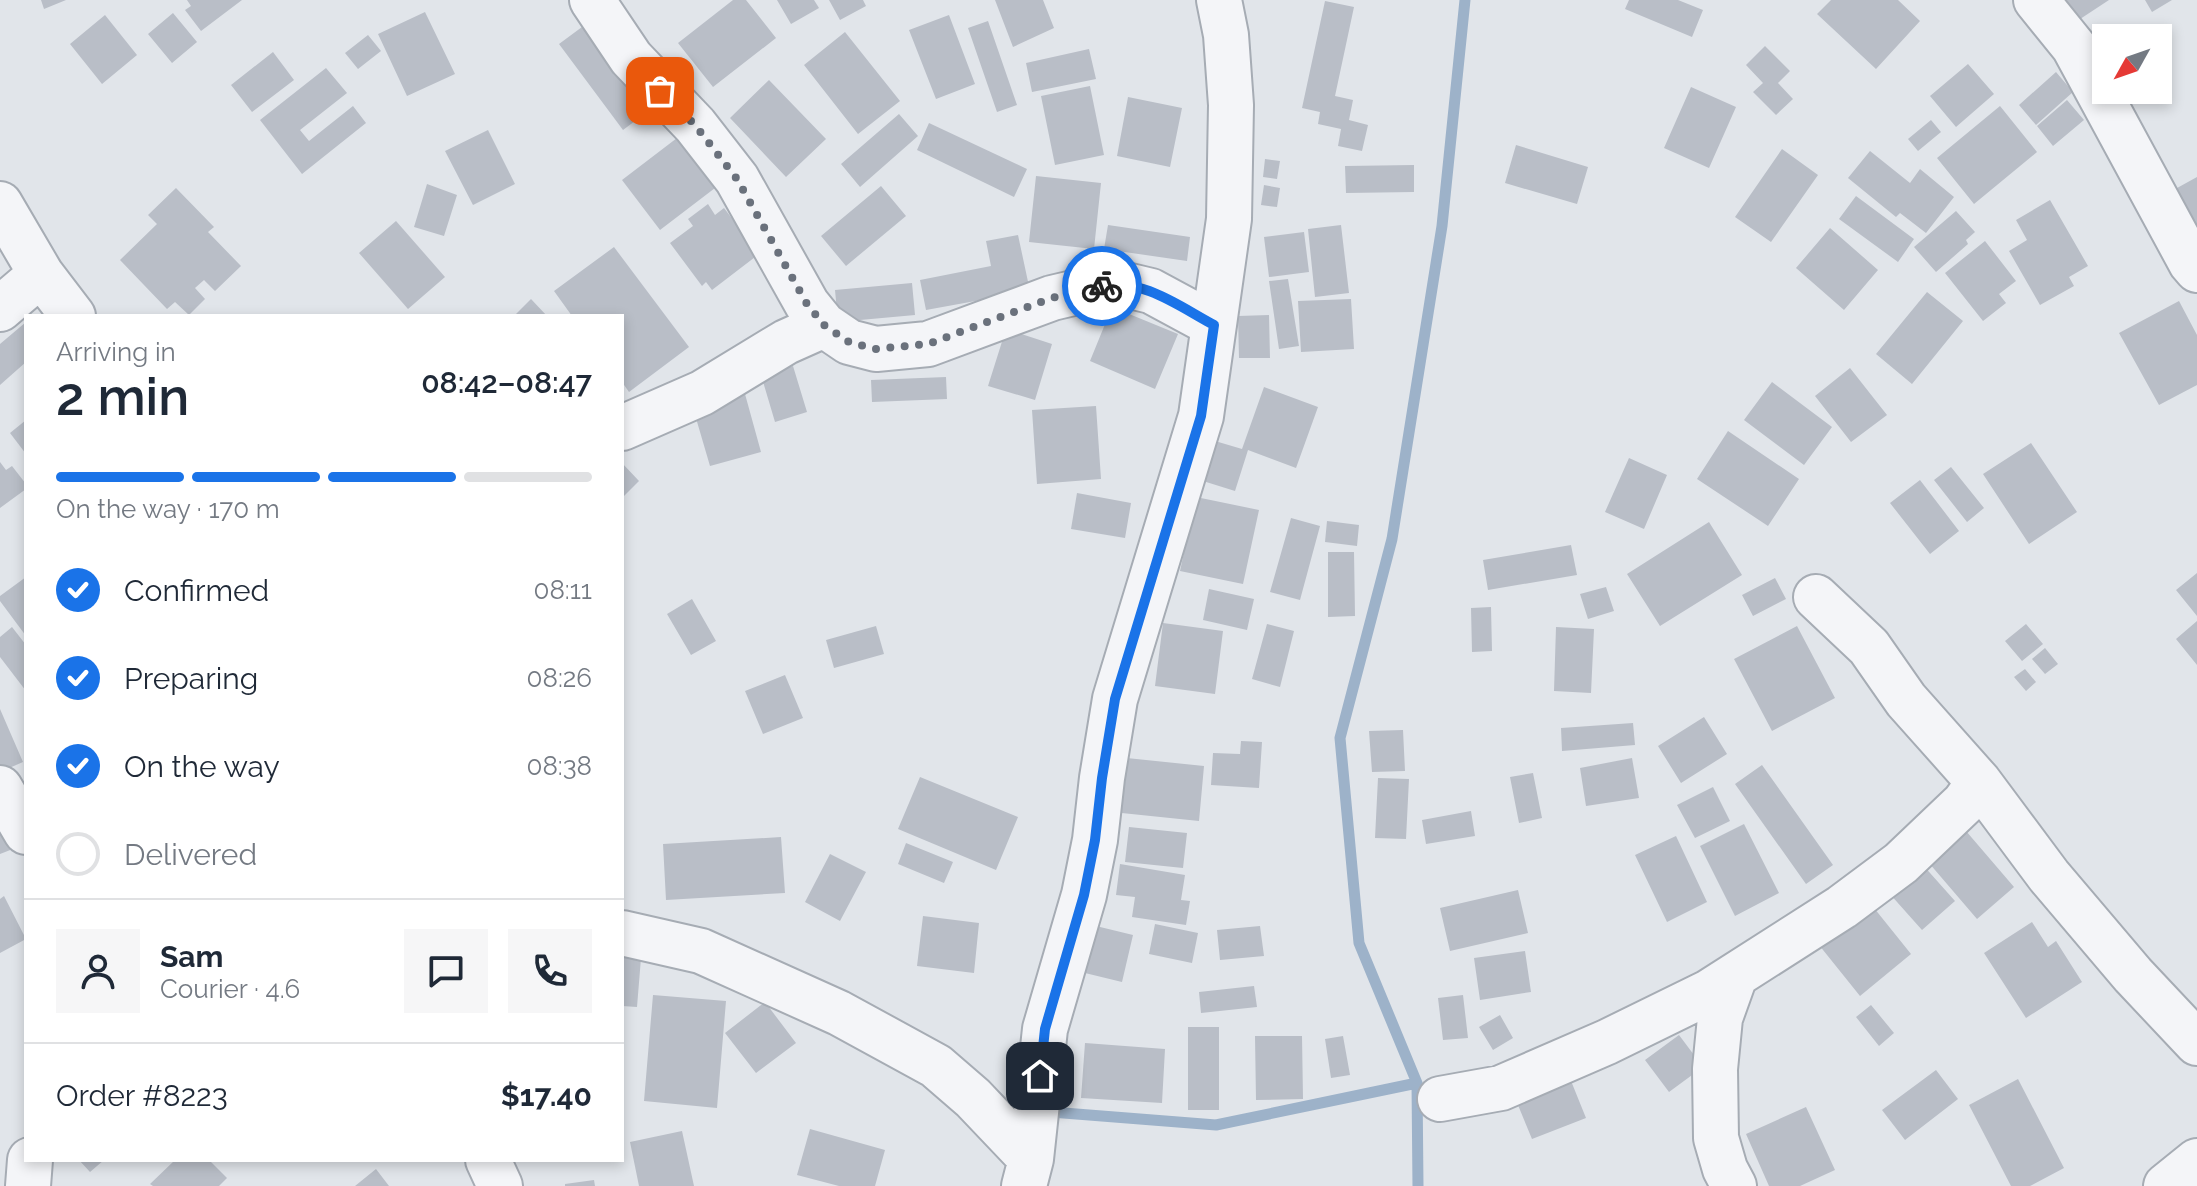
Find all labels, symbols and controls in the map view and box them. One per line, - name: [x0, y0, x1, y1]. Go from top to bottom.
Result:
- north arrow: [2092, 24, 2172, 104]
- map controls: [2092, 24, 2172, 104]
- pin: [626, 57, 694, 125]
- icon: bag: [638, 69, 682, 113]
- courier: [1062, 246, 1142, 326]
- icon: bike: [1080, 264, 1124, 308]
- text: Arriving in: [56, 337, 176, 367]
- text: 08:42–08:47: [421, 365, 592, 400]
- text: 2 min: [56, 366, 189, 427]
- text: On the way · 170 m: [56, 494, 280, 524]
- icon: check: [56, 568, 100, 612]
- text: Confirmed: [124, 573, 269, 608]
- text: 08:11: [534, 575, 592, 605]
- icon: check: [56, 656, 100, 700]
- text: Preparing: [124, 661, 258, 696]
- text: 08:26: [527, 663, 592, 693]
- icon: check: [56, 744, 100, 788]
- text: On the way: [124, 749, 280, 784]
- text: 08:38: [526, 751, 592, 781]
- text: Delivered: [124, 837, 257, 872]
- button: person: [56, 929, 140, 1013]
- button: chat: [404, 929, 488, 1013]
- button: phone: [508, 929, 592, 1013]
- text: Sam: [160, 939, 223, 974]
- text: Courier · 4.6: [160, 974, 300, 1004]
- pin: [1006, 1042, 1074, 1110]
- icon: home: [1018, 1054, 1062, 1098]
- text: Order #8223: [56, 1078, 228, 1113]
- text: $17.40: [501, 1078, 592, 1113]

